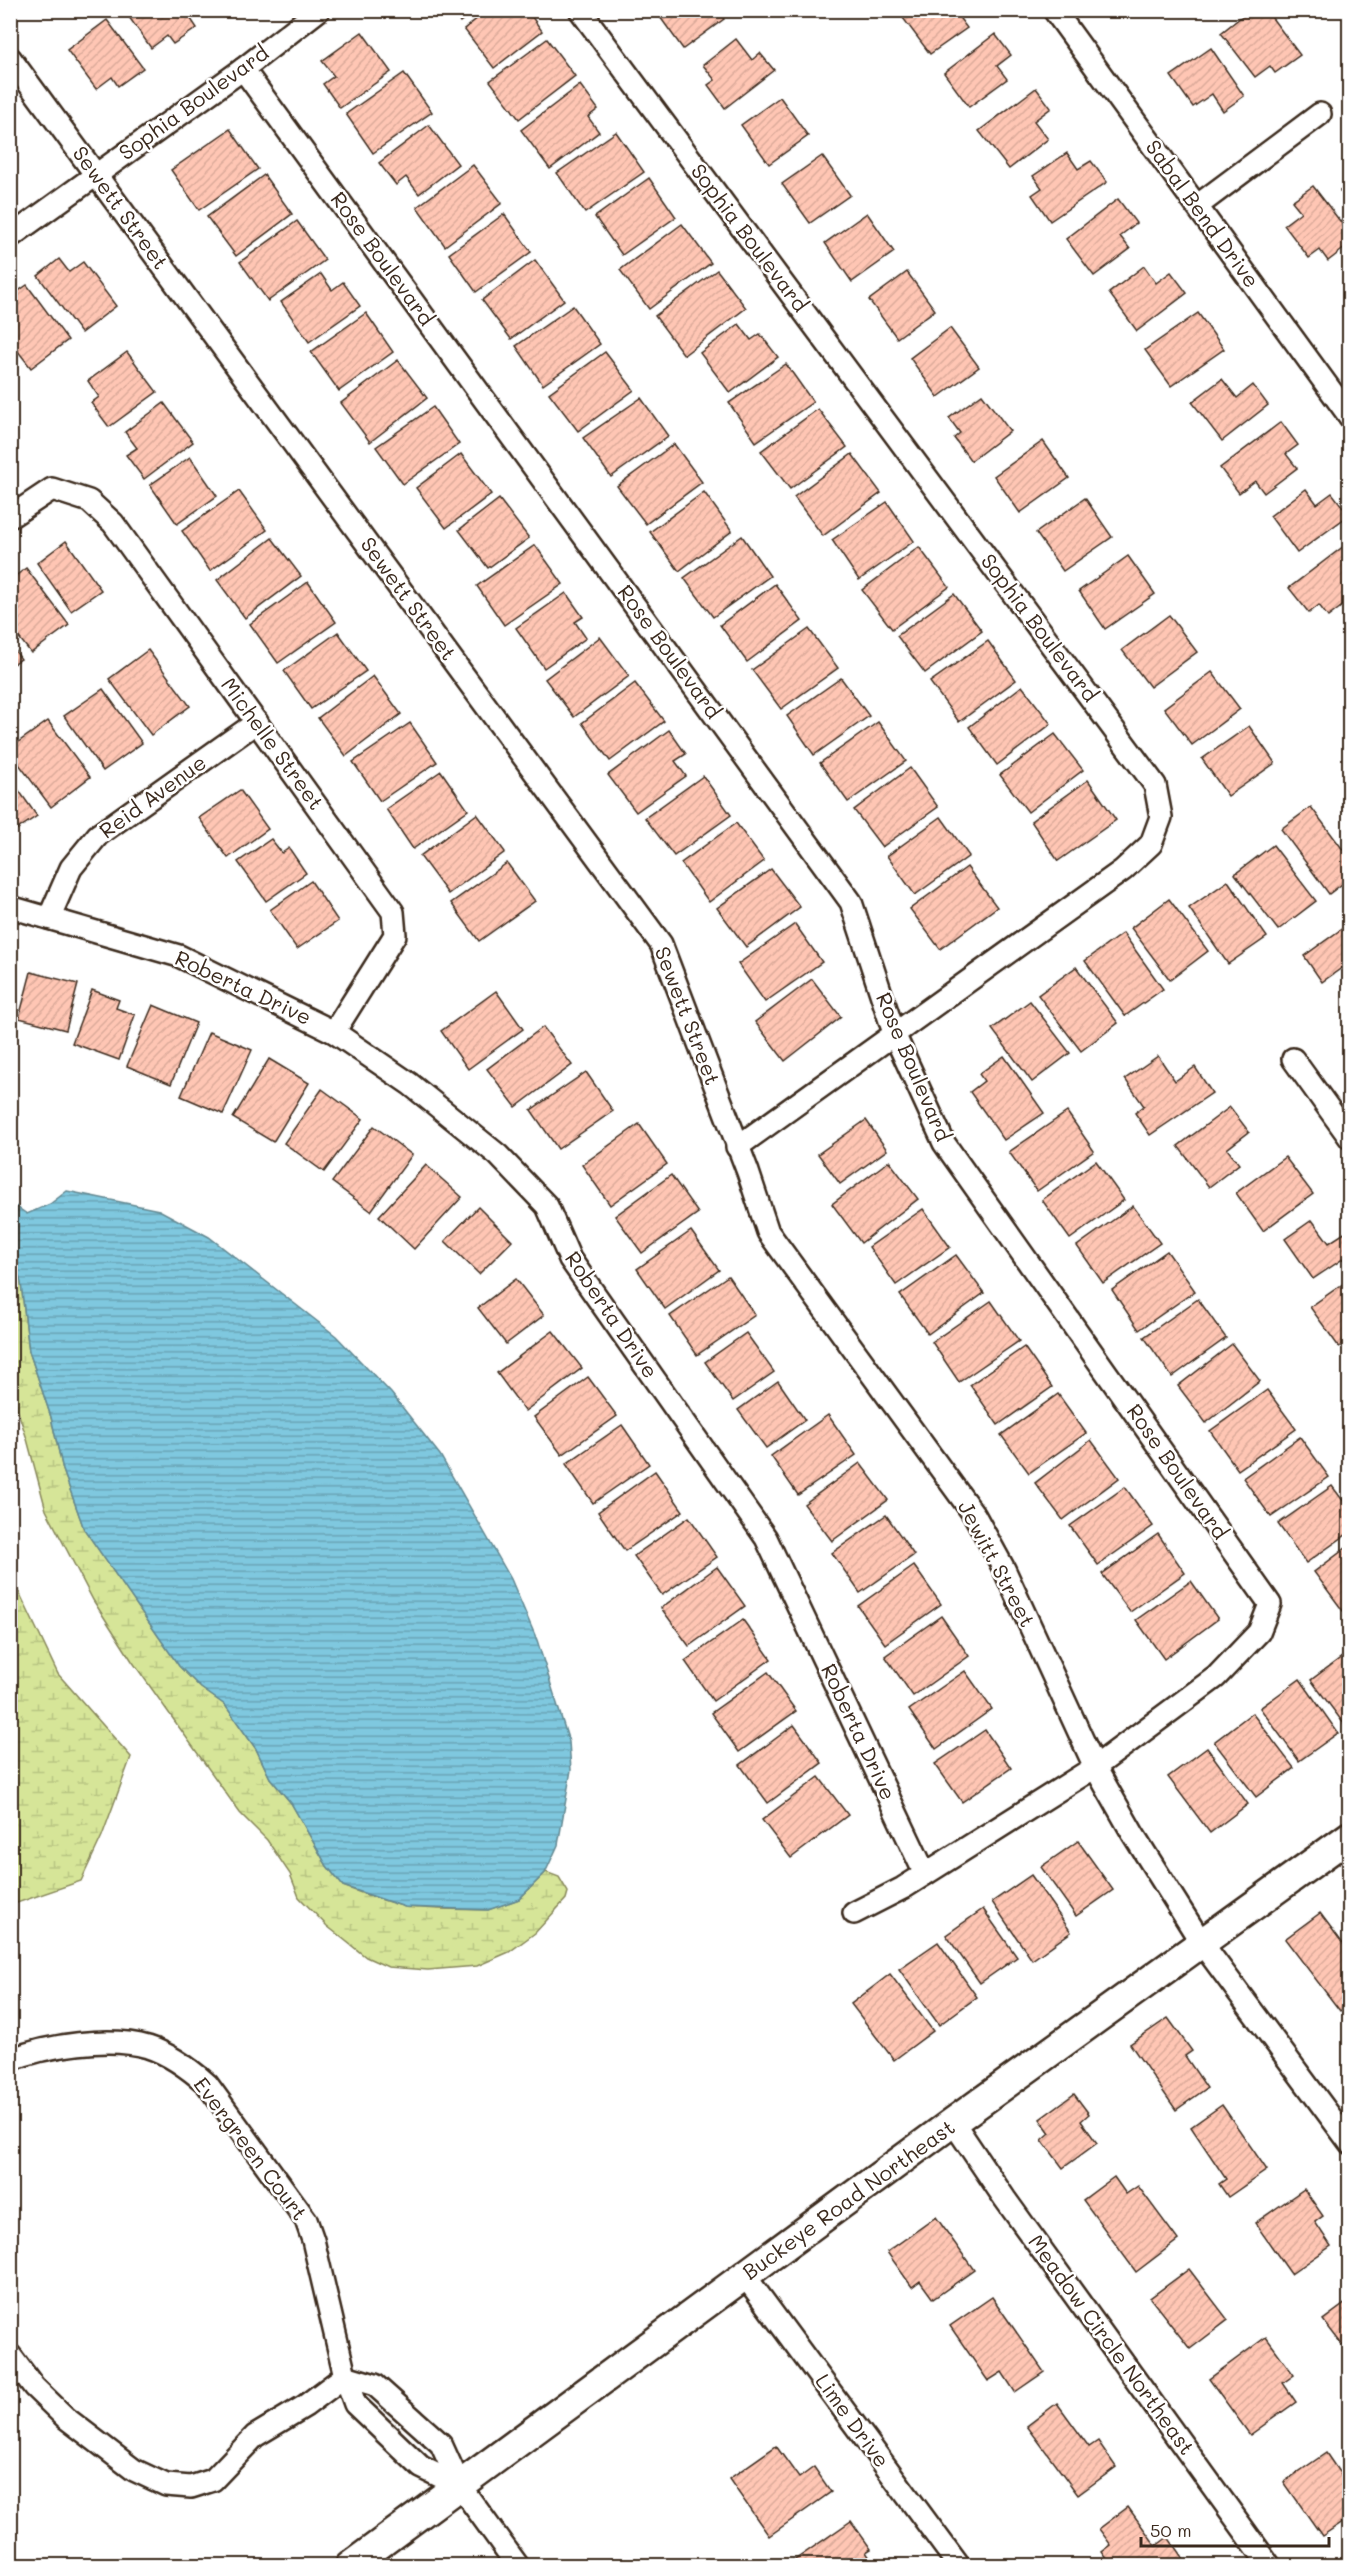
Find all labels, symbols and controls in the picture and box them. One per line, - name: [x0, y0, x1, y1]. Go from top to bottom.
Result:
- street label: Sophia Boulevard: [113, 38, 273, 165]
- street label: Sabal Bend Drive: [1140, 134, 1266, 292]
- street label: Sewett Street: [67, 140, 175, 274]
- street label: Sophia Boulevard: [686, 158, 815, 317]
- street label: Rose Boulevard: [326, 186, 441, 330]
- street label: Sewett Street: [355, 531, 463, 665]
- street label: Sophia Boulevard: [976, 548, 1105, 707]
- street label: Rose Boulevard: [613, 579, 728, 723]
- street label: Michelle Street: [216, 671, 330, 815]
- street label: Reid Avenue: [93, 748, 211, 844]
- street label: Sewett Street: [650, 942, 727, 1089]
- street label: Roberta Drive: [171, 943, 316, 1030]
- street label: Rose Boulevard: [871, 988, 958, 1145]
- street label: Roberta Drive: [560, 1246, 665, 1383]
- street label: Rose Boulevard: [1122, 1398, 1235, 1544]
- street label: Jewitt Street: [953, 1495, 1042, 1631]
- street label: Roberta Drive: [816, 1659, 903, 1804]
- street label: Evergreen Court: [189, 2071, 314, 2225]
- street label: Buckeye Road Northeast: [737, 2113, 960, 2285]
- street label: Meadow Circle Northeast: [1023, 2229, 1201, 2460]
- street label: Lime Drive: [810, 2368, 896, 2472]
- scale bar: [1141, 2510, 1328, 2548]
- text: 50 m: [1150, 2518, 1192, 2542]

